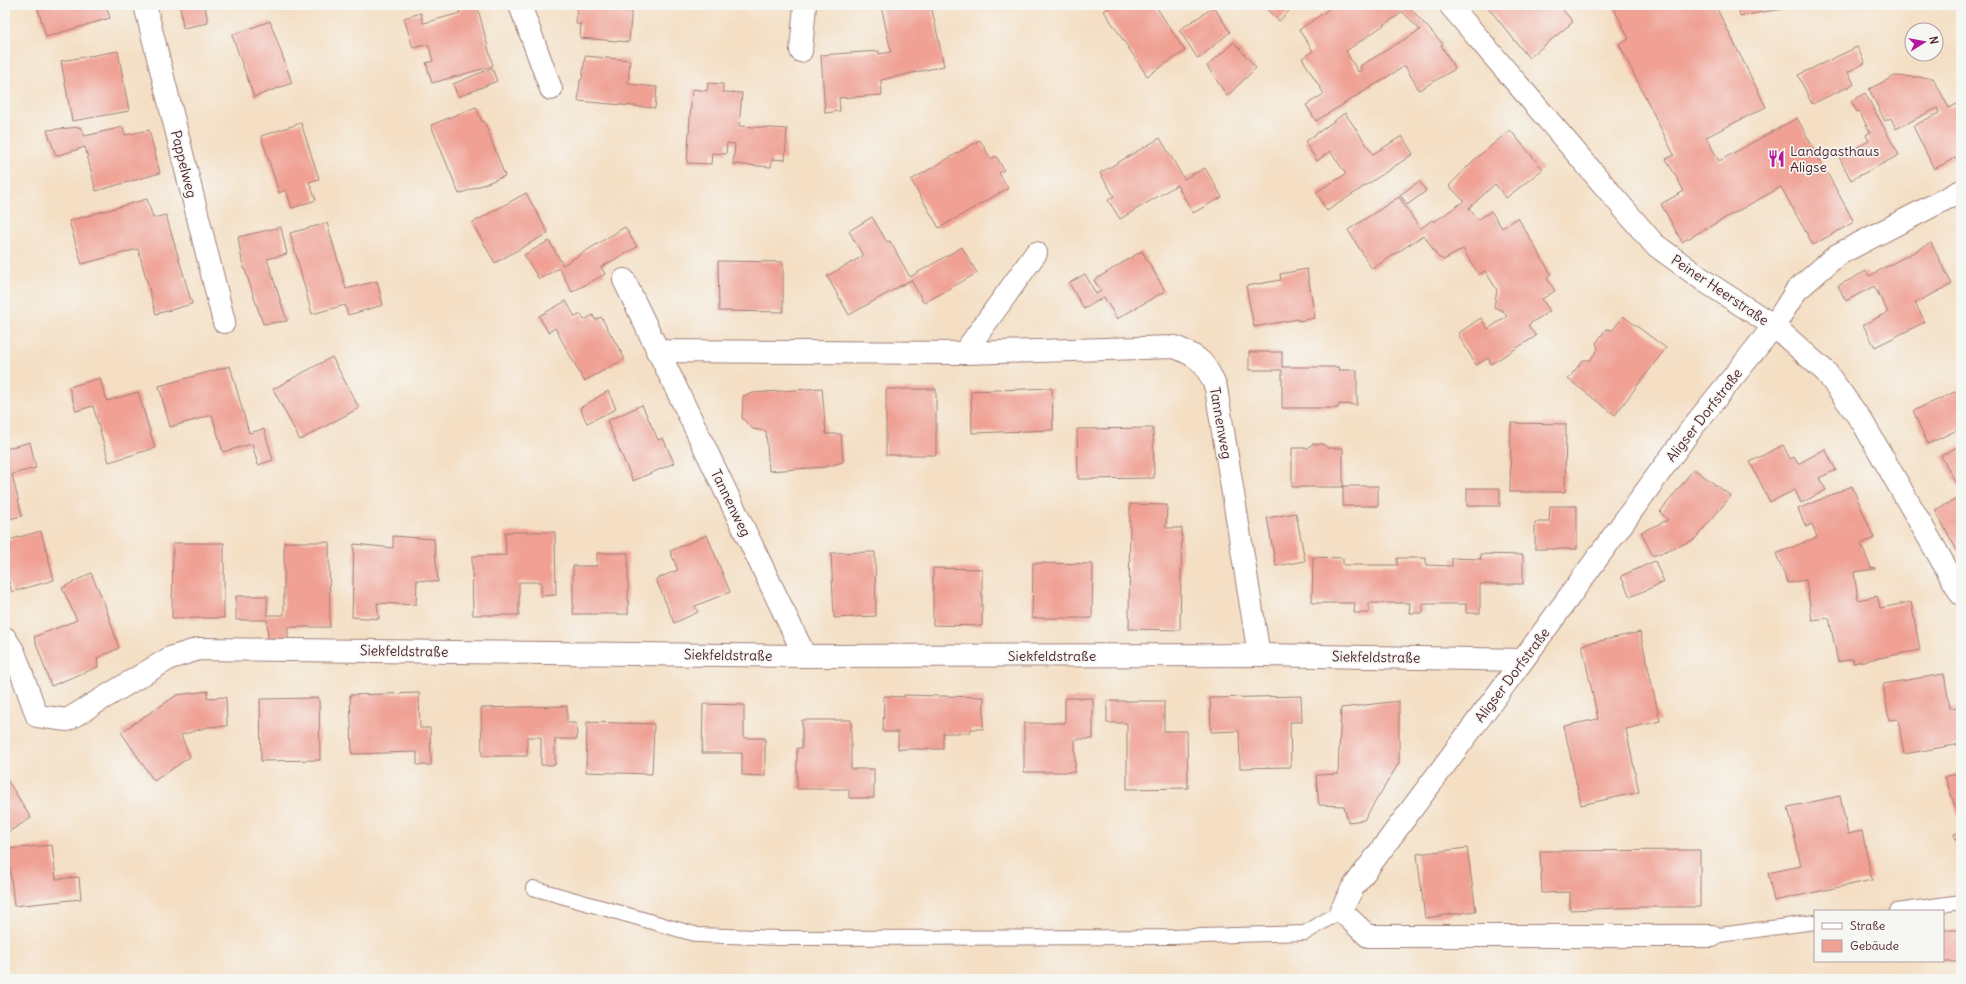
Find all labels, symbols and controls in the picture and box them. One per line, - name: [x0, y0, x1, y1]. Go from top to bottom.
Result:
- north arrow: [1904, 22, 1944, 62]
- text: N: [1926, 35, 1941, 45]
- street label: Pappelweg: [167, 128, 201, 200]
- place label: Landgasthaus Aligse: [1790, 142, 1879, 176]
- restaurant icon: Landgasthaus Aligse: [1767, 149, 1787, 169]
- street label: Peiner Heerstraße: [1668, 251, 1772, 329]
- street label: Aligser Dorfstraße: [1662, 365, 1746, 465]
- street label: Tannenweg: [1206, 386, 1236, 460]
- street label: Tannenweg: [707, 466, 755, 540]
- street label: Aligser Dorfstraße: [1471, 624, 1553, 726]
- street label: Siekfeldstraße: [360, 641, 448, 661]
- street label: Siekfeldstraße: [684, 645, 772, 665]
- street label: Siekfeldstraße: [1008, 647, 1096, 665]
- street label: Siekfeldstraße: [1332, 647, 1420, 667]
- legend: [1814, 910, 1944, 962]
- text: Straße: [1850, 918, 1885, 933]
- text: Gebäude: [1850, 938, 1899, 953]

